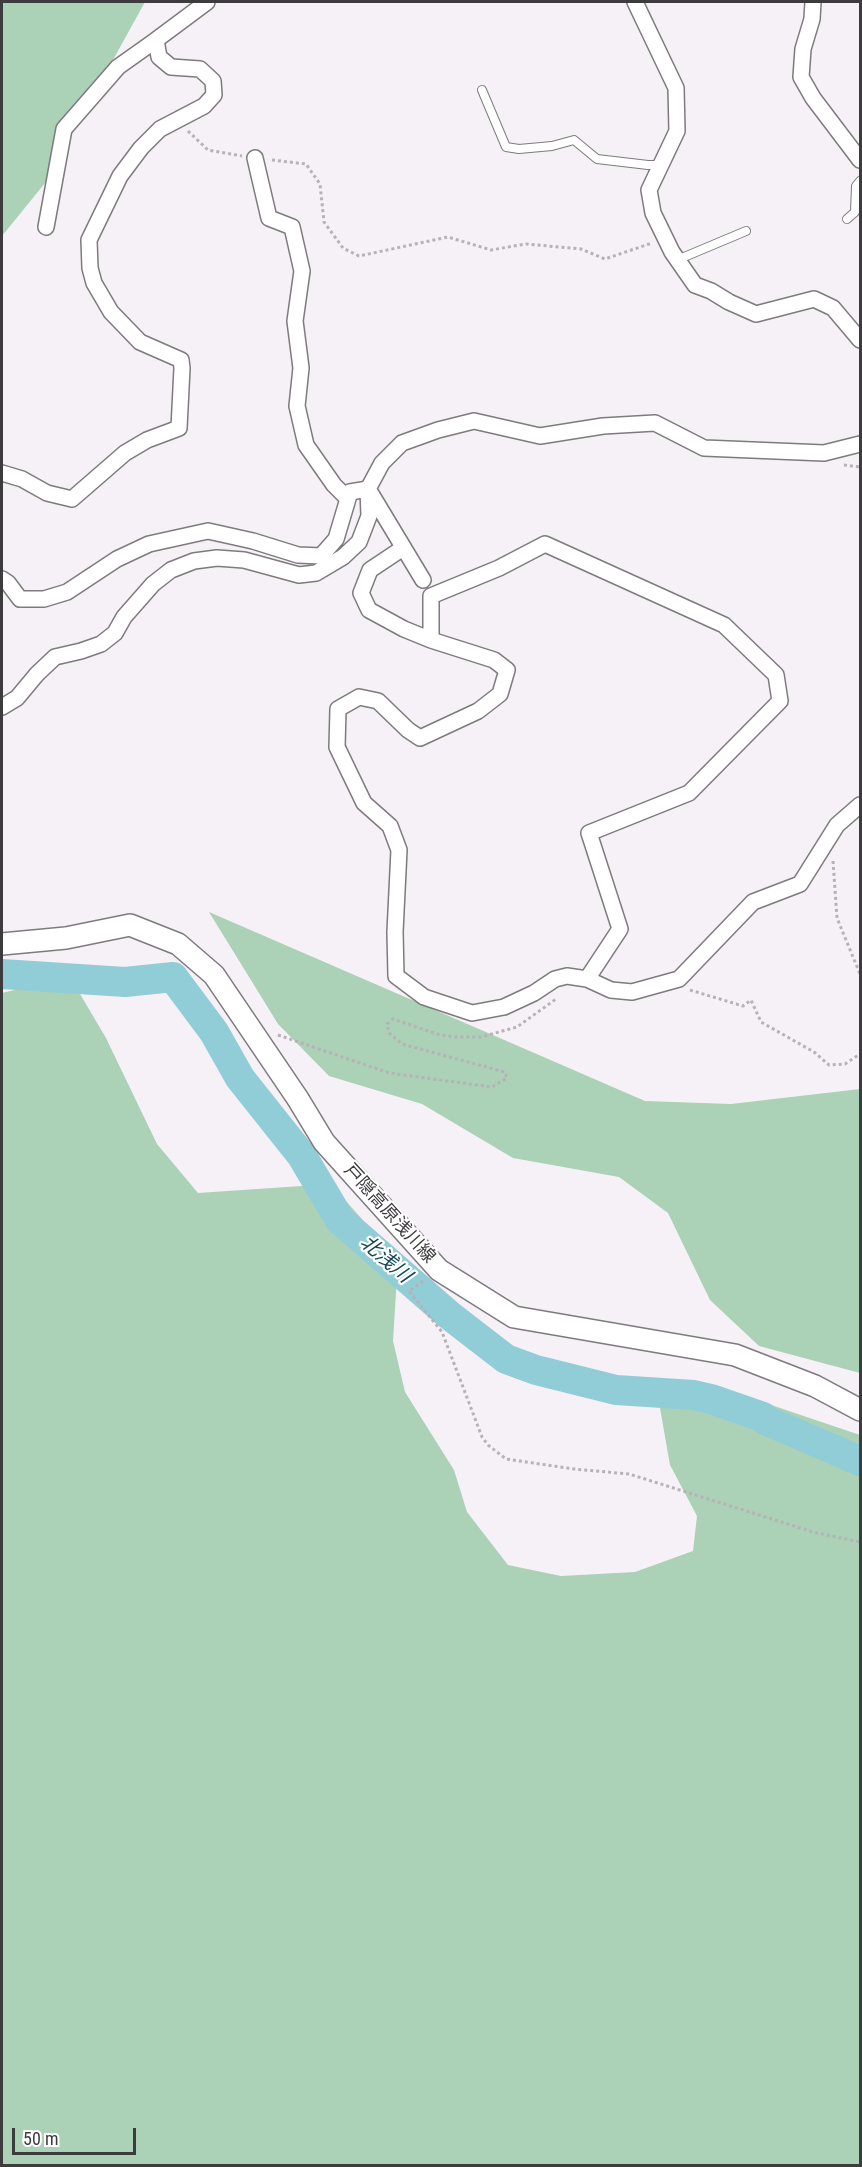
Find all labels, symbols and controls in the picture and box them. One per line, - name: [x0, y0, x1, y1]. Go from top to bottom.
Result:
- street label: 戸隠高原浅川線: [339, 1160, 439, 1268]
- water label: 北浅川: [354, 1231, 416, 1289]
- scale bar: [15, 2116, 140, 2154]
- text: 50 m: [23, 2128, 58, 2149]

